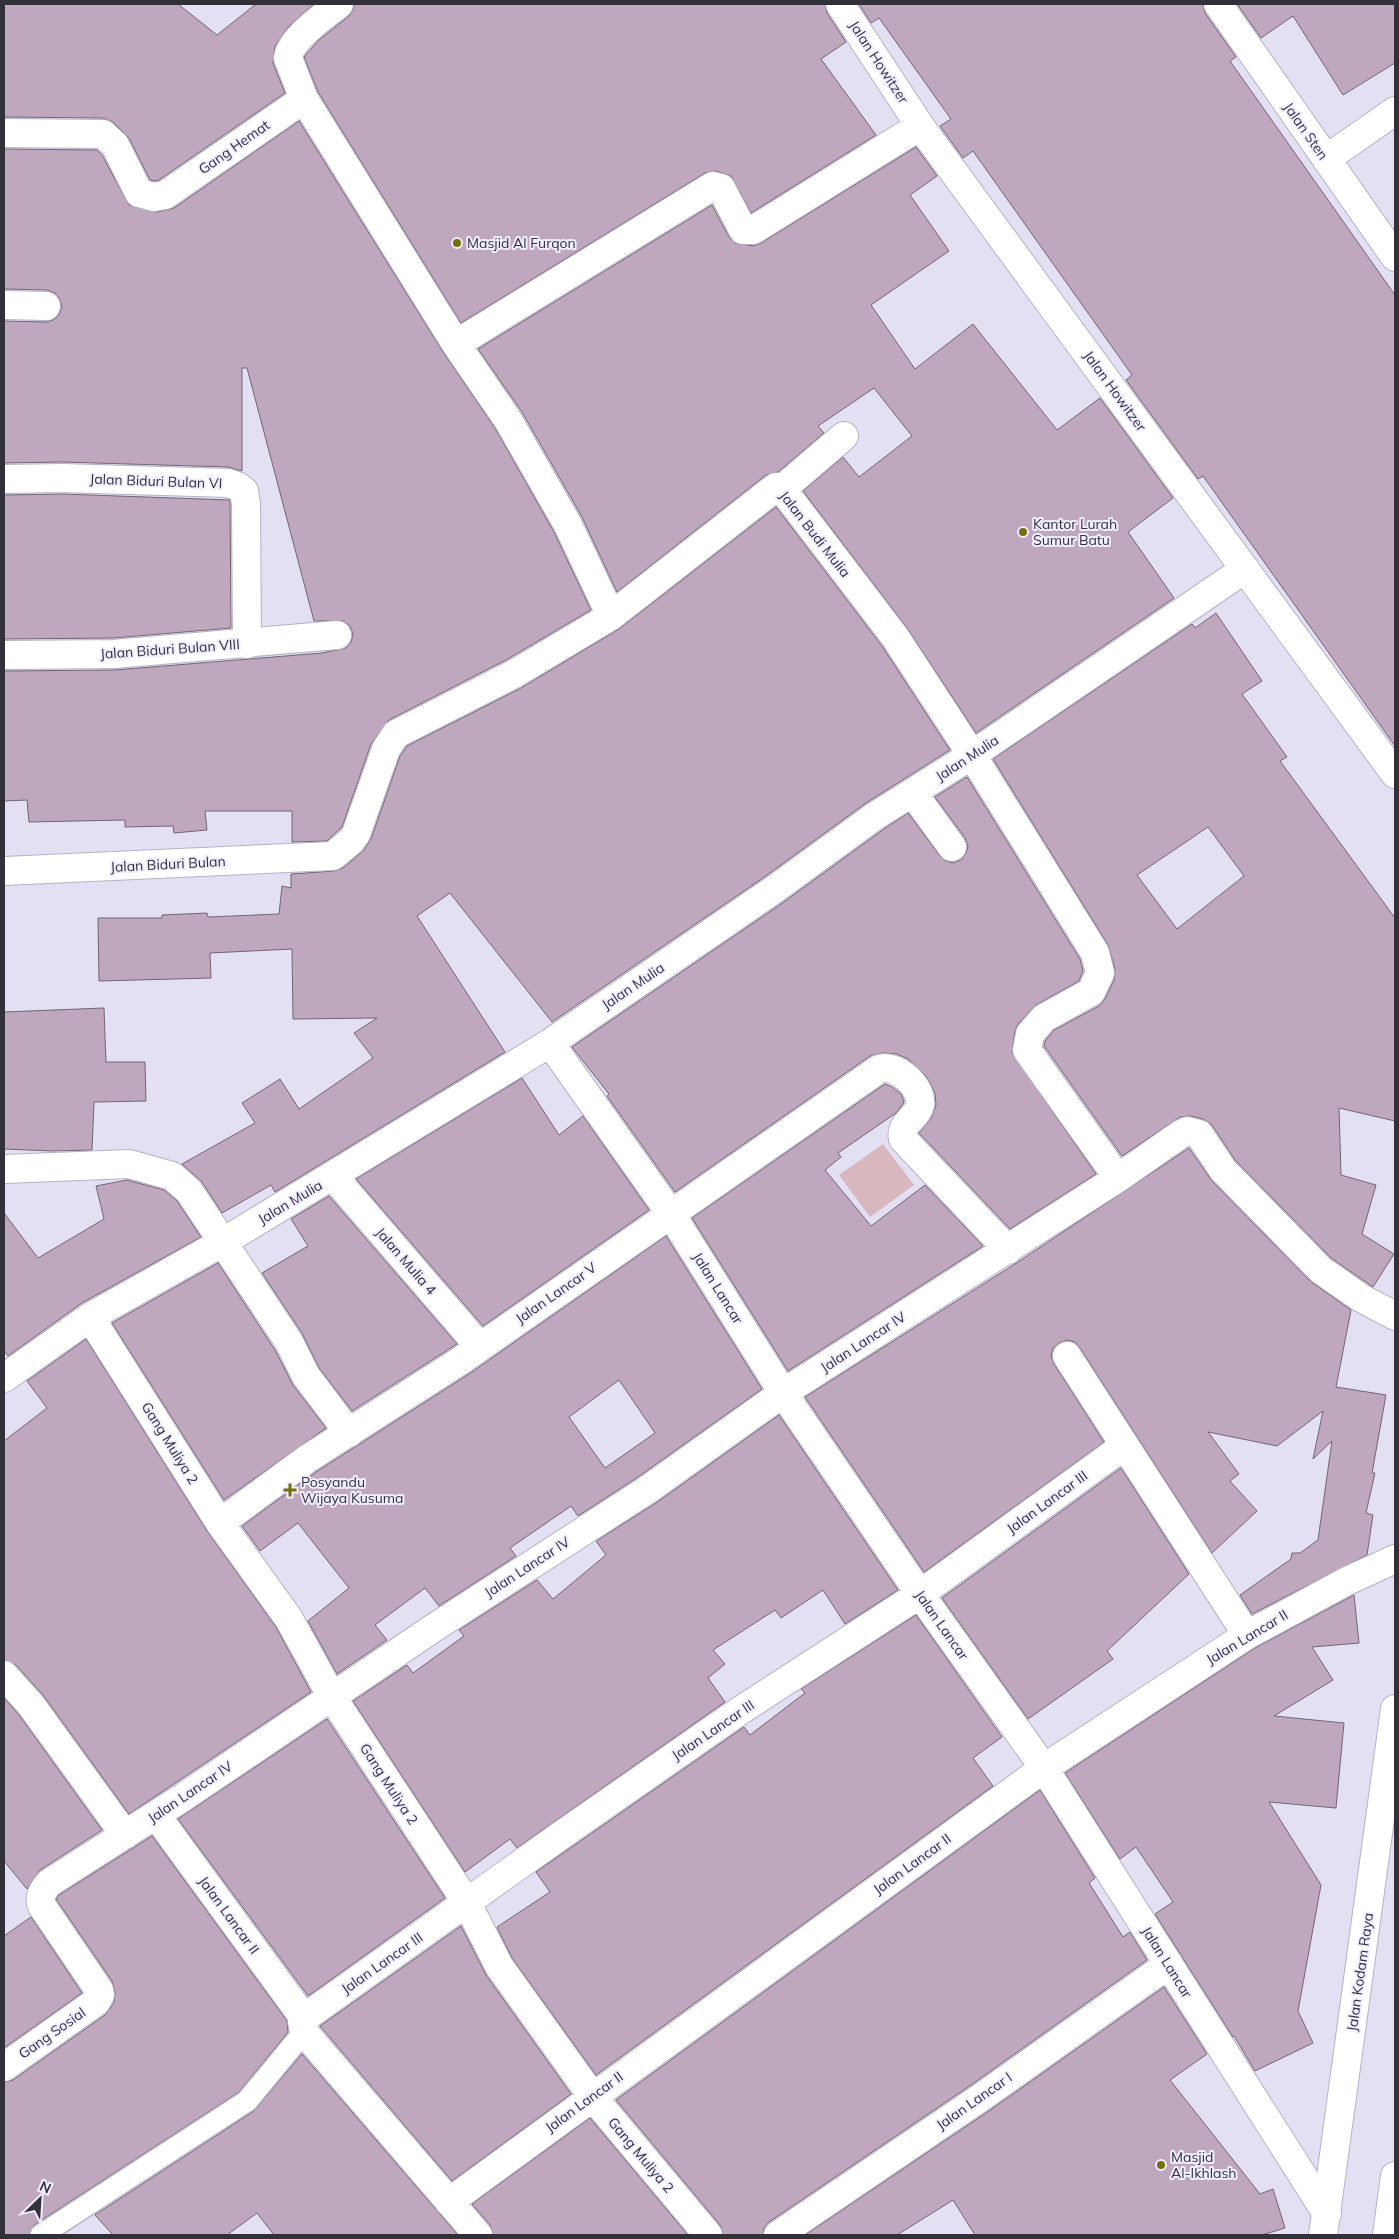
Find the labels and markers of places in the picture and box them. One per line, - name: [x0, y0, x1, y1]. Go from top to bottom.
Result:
- place label: Masjid Al Furqon: [467, 234, 576, 252]
- marker: Masjid Al Furqon: [451, 237, 463, 249]
- place label: Kantor Lurah Sumur Batu: [1033, 515, 1117, 549]
- marker: Kantor Lurah Sumur Batu: [1017, 526, 1029, 538]
- place label: Posyandu Wijaya Kusuma: [301, 1473, 403, 1507]
- marker: Posyandu Wijaya Kusuma: [283, 1483, 297, 1497]
- place label: Masjid Al-Ikhlash: [1171, 2148, 1237, 2182]
- marker: Masjid Al-Ikhlash: [1155, 2159, 1167, 2171]

